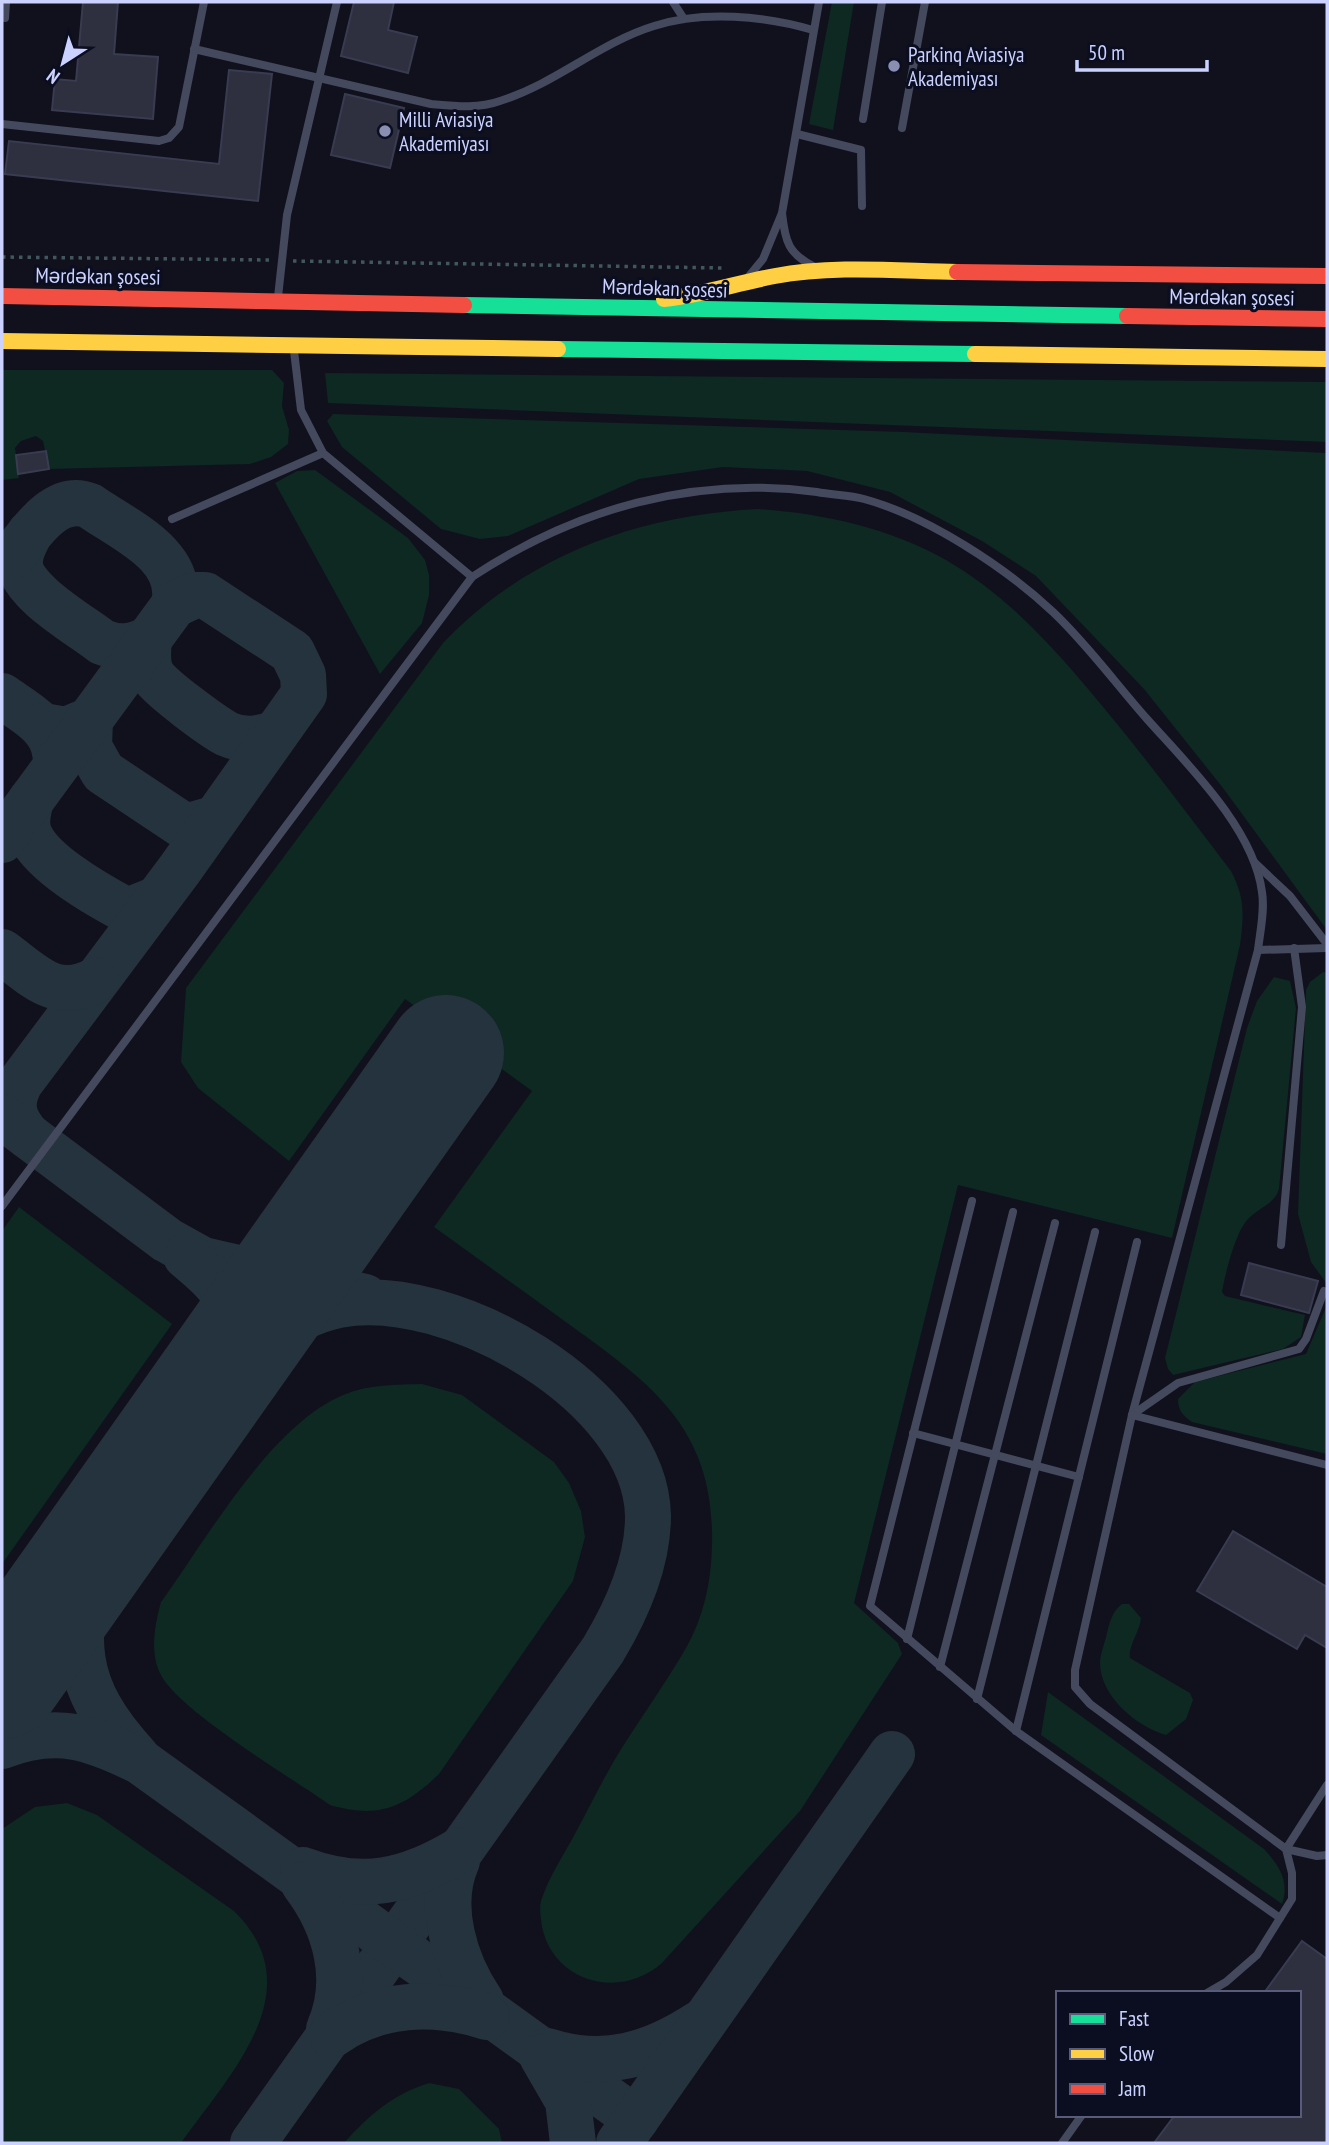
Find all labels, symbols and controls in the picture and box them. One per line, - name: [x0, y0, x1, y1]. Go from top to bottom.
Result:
- north arrow: [28, 28, 98, 98]
- scale bar: [1077, 28, 1206, 72]
- text: 50 m: [1088, 39, 1125, 66]
- place label: Parkinq Aviasiya Akademiyası: [908, 41, 1024, 92]
- marker: Parkinq Aviasiya Akademiyası: [886, 58, 902, 74]
- text: N: [42, 64, 64, 89]
- place label: Milli Aviasiya Akademiyası: [399, 106, 494, 157]
- marker: Milli Aviasiya Akademiyası: [377, 123, 393, 139]
- street label: Mərdəkan şosesi: [35, 261, 161, 291]
- street label: Mərdəkan şosesi: [602, 272, 728, 304]
- street label: Mərdəkan şosesi: [1169, 282, 1295, 312]
- legend: [1056, 1991, 1301, 2117]
- text: Fast: [1119, 2005, 1149, 2032]
- text: Slow: [1119, 2040, 1155, 2067]
- text: Jam: [1118, 2075, 1146, 2102]

